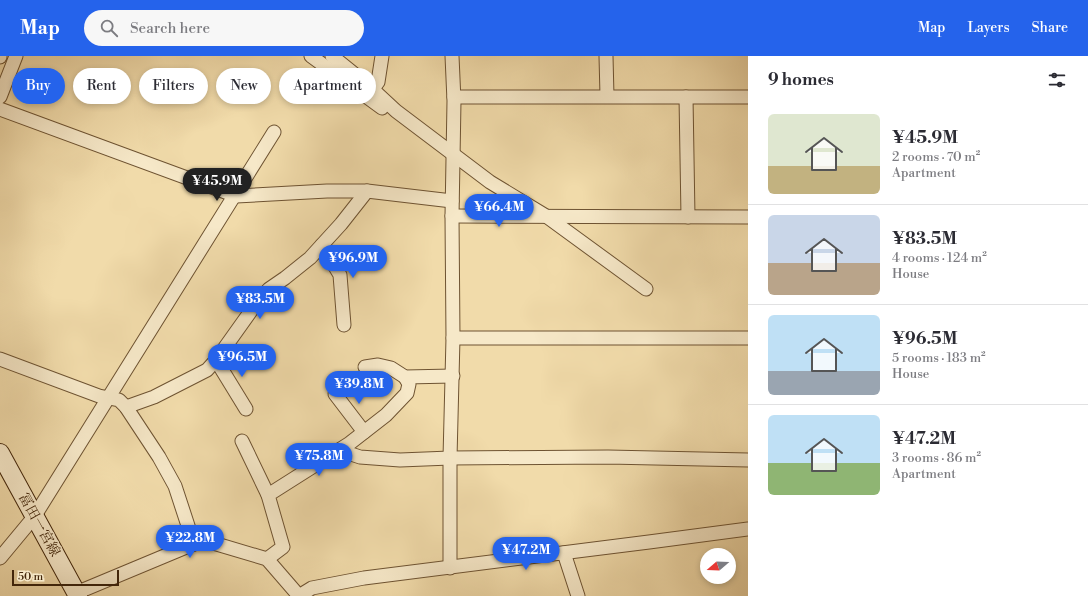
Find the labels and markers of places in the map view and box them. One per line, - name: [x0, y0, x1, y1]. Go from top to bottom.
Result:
- pin: ¥45.9M: [184, 168, 250, 202]
- pin: ¥66.4M: [466, 194, 532, 228]
- pin: ¥96.9M: [320, 245, 386, 279]
- pin: ¥83.5M: [227, 286, 293, 320]
- pin: ¥96.5M: [209, 344, 275, 378]
- pin: ¥39.8M: [326, 371, 392, 405]
- pin: ¥75.8M: [286, 443, 352, 477]
- pin: ¥22.8M: [157, 525, 223, 559]
- pin: ¥47.2M: [493, 537, 559, 571]

